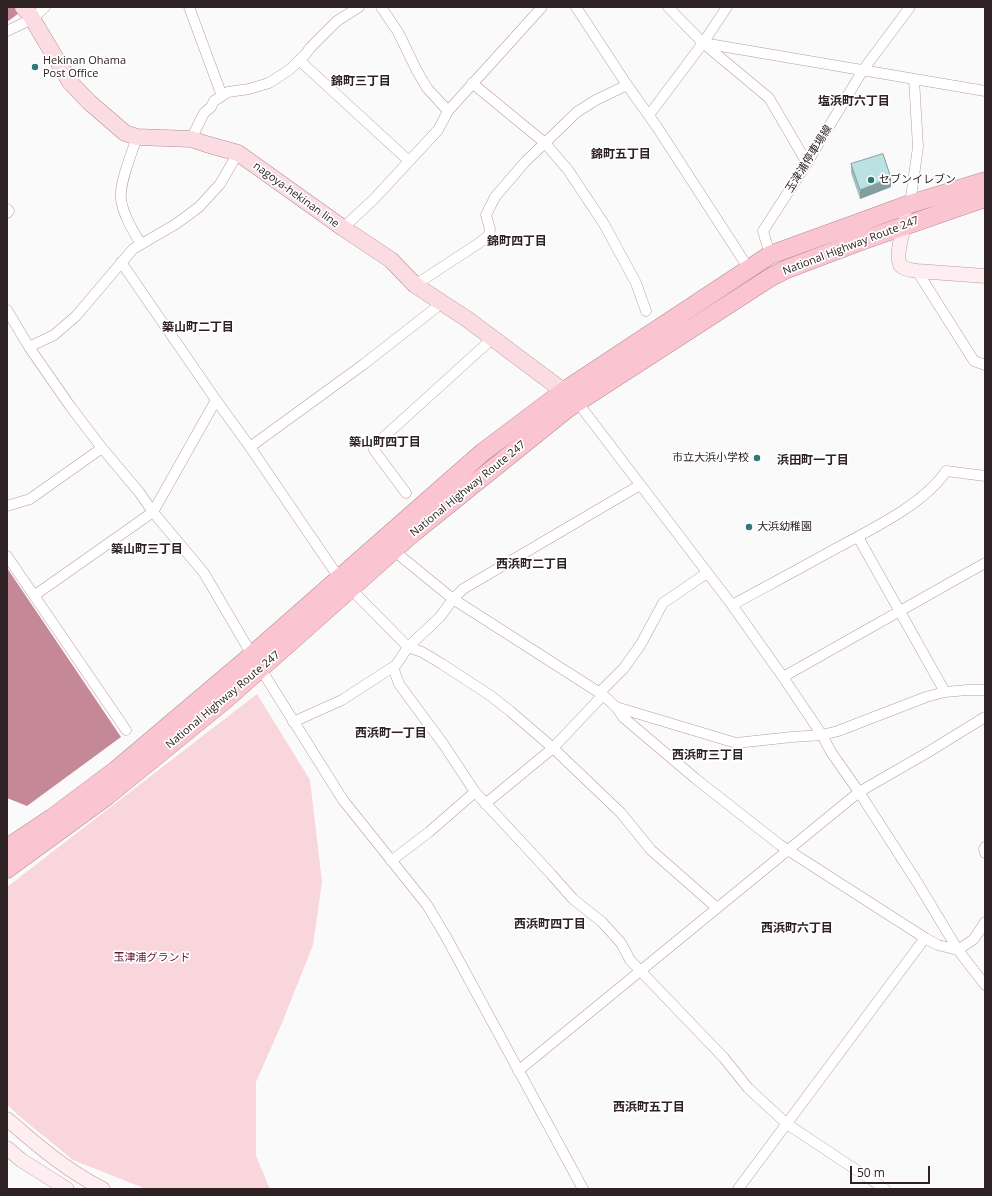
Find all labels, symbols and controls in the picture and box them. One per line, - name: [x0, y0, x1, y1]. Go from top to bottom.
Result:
- place label: Hekinan Ohama Post Office: [43, 54, 126, 80]
- marker: Hekinan Ohama Post Office: [30, 62, 40, 72]
- district label: 錦町三丁目: [331, 75, 391, 89]
- district label: 塩浜町六丁目: [818, 95, 890, 109]
- street label: 玉津浦停車場線: [783, 123, 835, 195]
- district label: 錦町五丁目: [591, 148, 651, 162]
- street label: nagoya-hekinan line: [250, 159, 342, 231]
- place label: セブンイレブン: [879, 173, 956, 187]
- marker: セブンイレブン: [866, 175, 876, 185]
- street label: National Highway Route 247: [781, 214, 921, 278]
- district label: 錦町四丁目: [487, 235, 547, 249]
- district label: 築山町二丁目: [162, 321, 234, 335]
- district label: 築山町四丁目: [349, 436, 421, 450]
- street label: National Highway Route 247: [408, 438, 528, 540]
- place label: 市立大浜小学校: [672, 451, 749, 465]
- marker: 市立大浜小学校: [752, 453, 762, 463]
- district label: 浜田町一丁目: [777, 454, 849, 468]
- place label: 大浜幼稚園: [757, 520, 812, 534]
- marker: 大浜幼稚園: [744, 522, 754, 532]
- district label: 築山町三丁目: [111, 543, 183, 557]
- district label: 西浜町二丁目: [496, 558, 568, 572]
- street label: National Highway Route 247: [163, 648, 283, 752]
- district label: 西浜町一丁目: [355, 727, 427, 741]
- district label: 西浜町三丁目: [672, 749, 744, 763]
- district label: 西浜町四丁目: [514, 918, 586, 932]
- district label: 西浜町六丁目: [761, 922, 833, 936]
- park label: 玉津浦グランド: [114, 951, 190, 965]
- district label: 西浜町五丁目: [613, 1101, 685, 1115]
- scale bar: [852, 1158, 932, 1184]
- text: 50 m: [857, 1164, 885, 1181]

